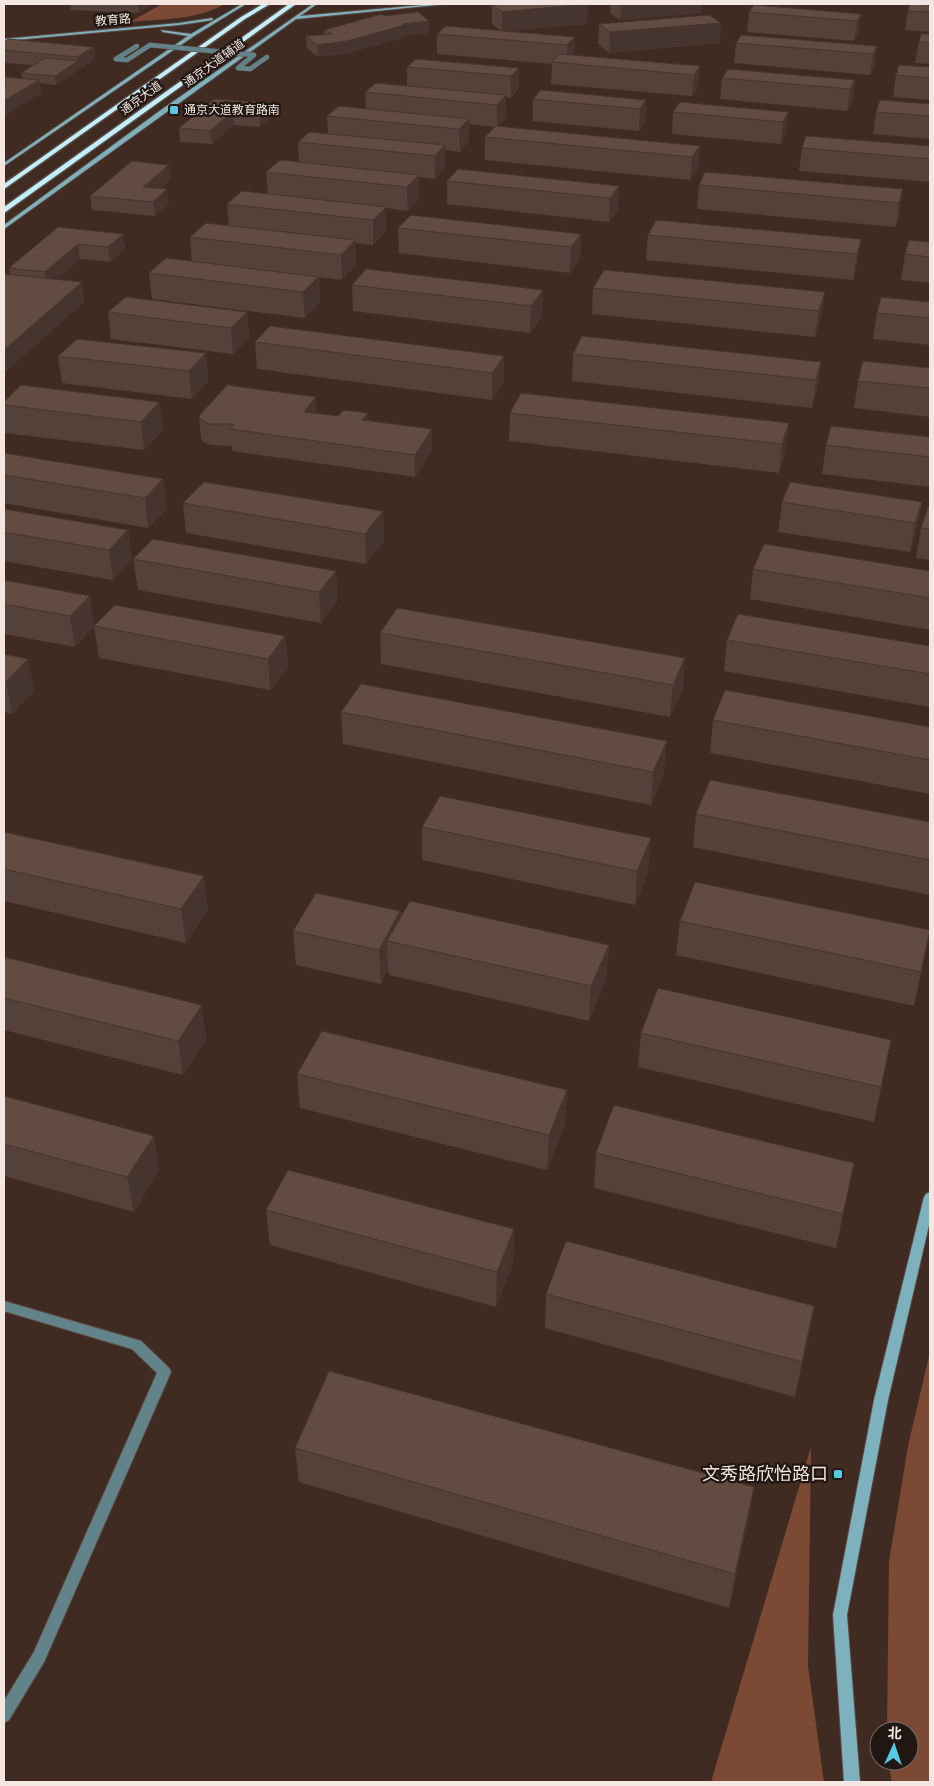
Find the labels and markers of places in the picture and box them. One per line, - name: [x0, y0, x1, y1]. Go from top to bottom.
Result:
- place label: 通京大道教育路南: [184, 102, 280, 117]
- marker: 通京大道教育路南: [168, 104, 180, 116]
- place label: 文秀路欣怡路口: [702, 1463, 828, 1485]
- marker: 文秀路欣怡路口: [832, 1468, 844, 1480]

